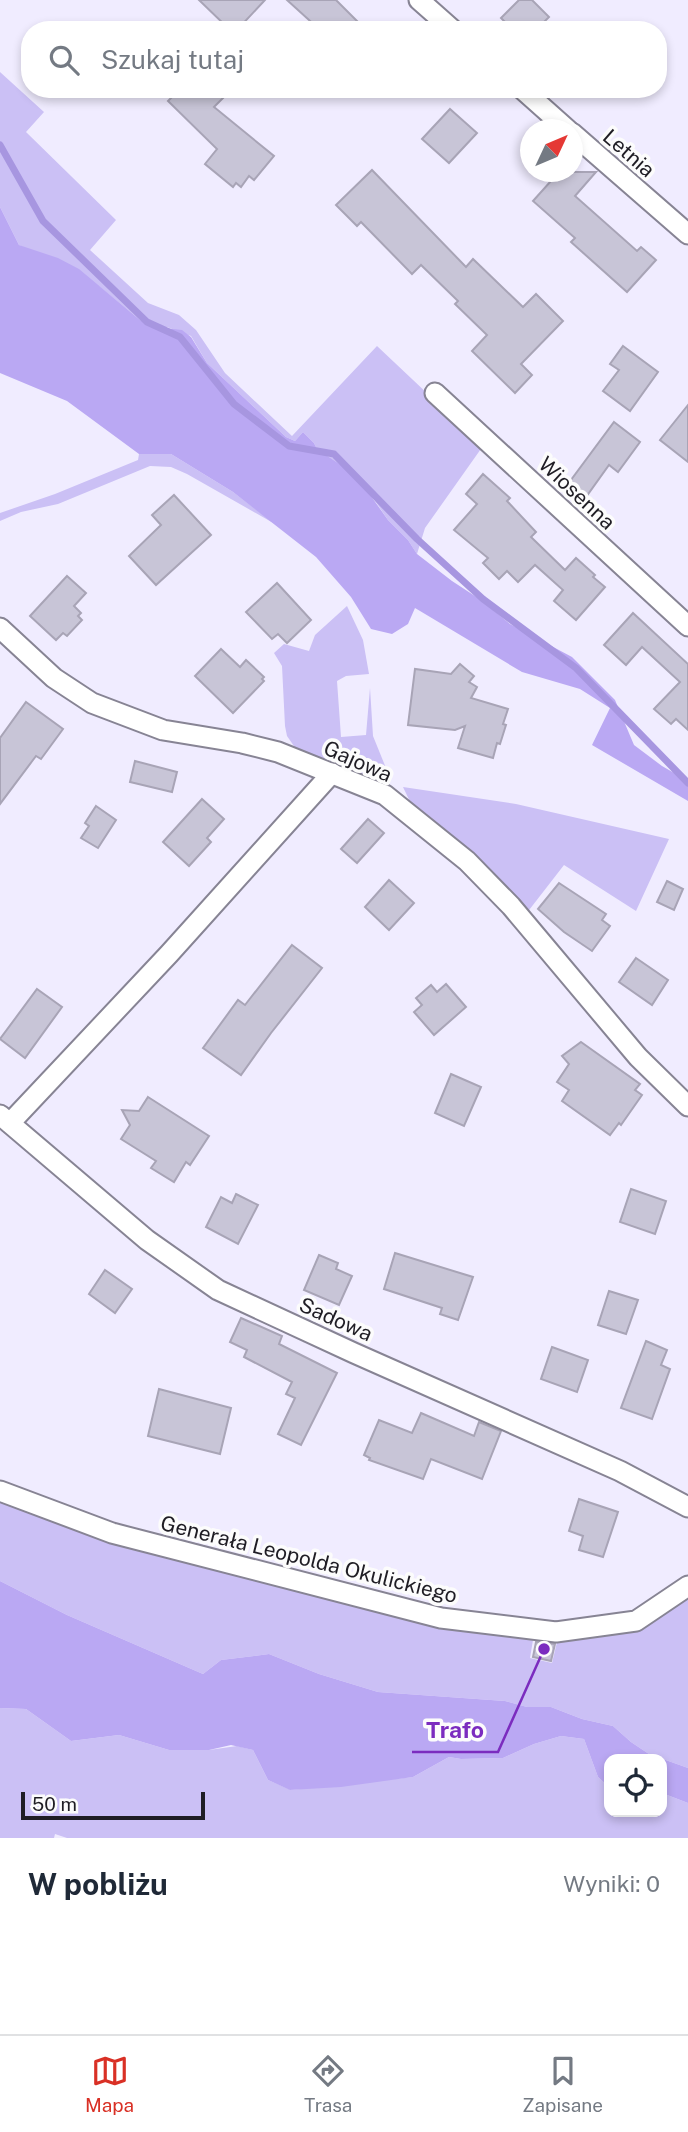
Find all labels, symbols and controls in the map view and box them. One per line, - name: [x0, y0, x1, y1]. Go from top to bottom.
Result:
- search box: [21, 21, 667, 98]
- icon: search: [45, 41, 83, 79]
- text: Szukaj tutaj: [101, 44, 244, 75]
- north arrow: [520, 119, 583, 182]
- street label: Letnia: [598, 124, 660, 182]
- street label: Wiosenna: [534, 451, 620, 535]
- street label: Gajowa: [320, 735, 396, 787]
- street label: Sadowa: [295, 1292, 377, 1346]
- street label: Generała Leopolda Okulickiego: [158, 1510, 460, 1608]
- callout: Trafo: [412, 1708, 498, 1752]
- text: Trafo: [426, 1716, 484, 1743]
- map controls: [604, 1754, 667, 1817]
- button: locate: [604, 1754, 667, 1817]
- scale bar: [21, 1789, 205, 1821]
- text: 50 m: [32, 1793, 77, 1815]
- text: W pobliżu: [28, 1866, 168, 1902]
- text: Wyniki: 0: [563, 1870, 660, 1897]
- tab: Mapa: [85, 2052, 134, 2116]
- tab: Trasa: [304, 2052, 352, 2116]
- tab: Zapisane: [522, 2052, 603, 2116]

